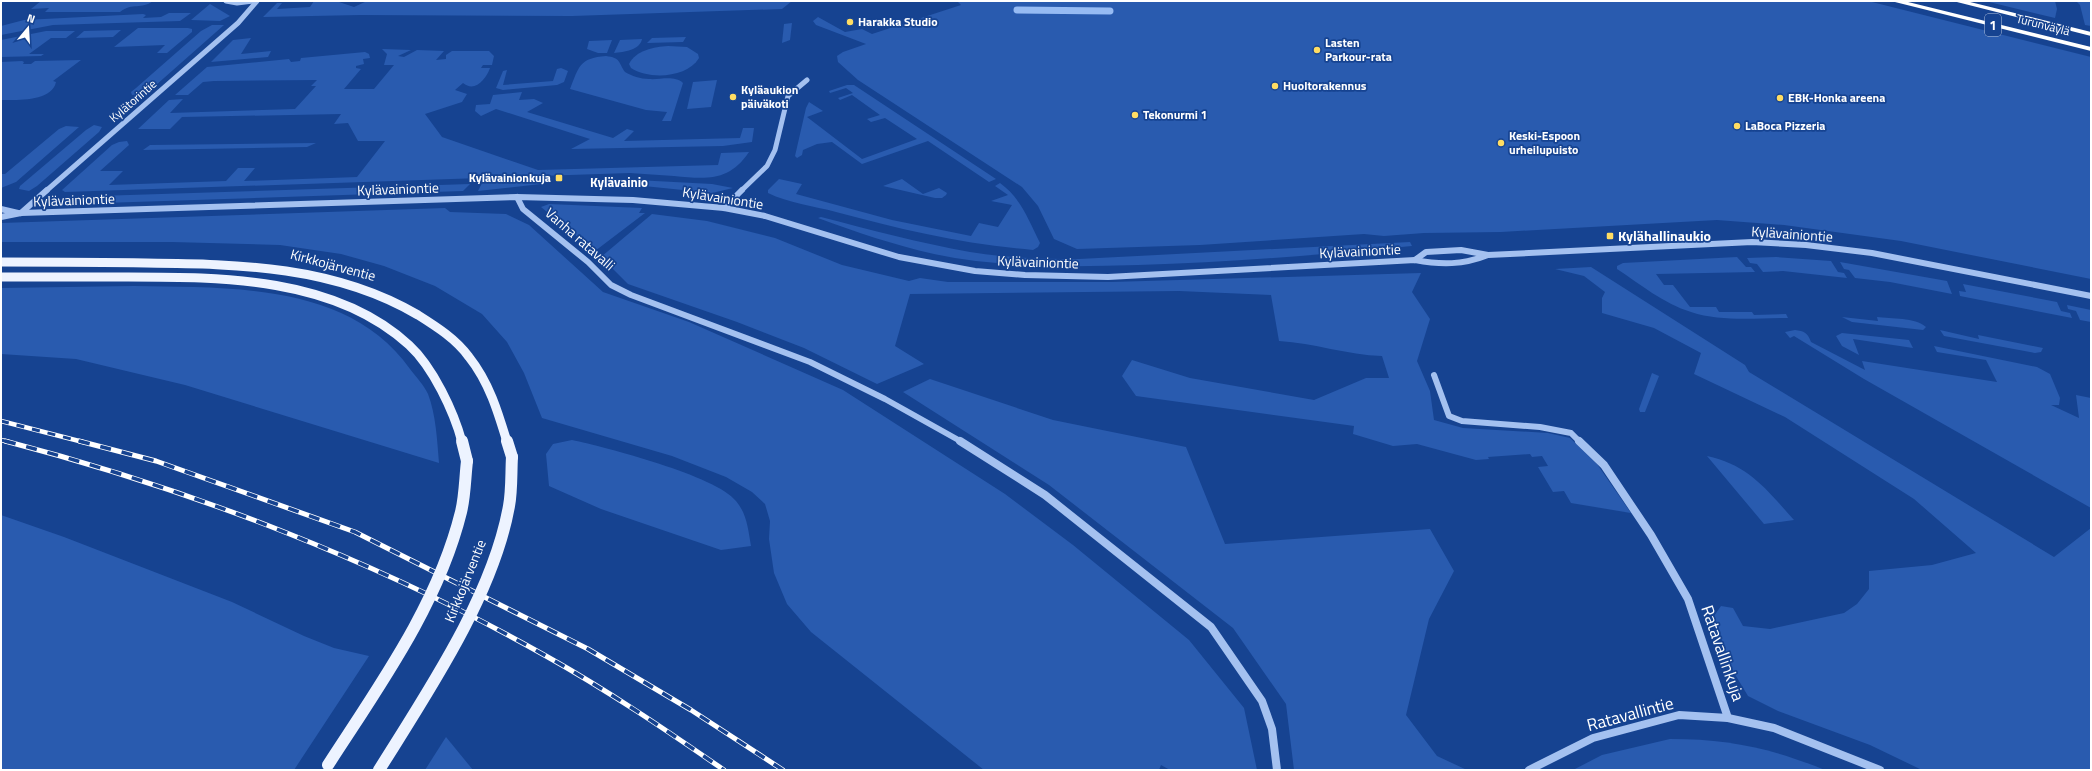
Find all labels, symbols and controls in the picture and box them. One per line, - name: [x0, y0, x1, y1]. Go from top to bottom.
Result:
- north arrow: [8, 8, 48, 48]
- street label: Turunväylä: [2014, 9, 2072, 40]
- text: N: [25, 10, 37, 27]
- place label: Harakka Studio: [858, 12, 938, 31]
- road number: 1: [1985, 14, 2001, 36]
- marker: Harakka Studio: [845, 17, 855, 27]
- place label: Lasten Parkour-rata: [1325, 33, 1392, 66]
- marker: Lasten Parkour-rata: [1312, 45, 1322, 55]
- street label: Kylätorintie: [105, 75, 161, 127]
- place label: Huoltorakennus: [1283, 76, 1367, 95]
- place label: Kyläaukion päiväkoti: [741, 80, 798, 113]
- marker: Huoltorakennus: [1270, 81, 1280, 91]
- place label: EBK-Honka areena: [1788, 88, 1885, 107]
- marker: Kyläaukion päiväkoti: [728, 92, 738, 102]
- marker: EBK-Honka areena: [1775, 93, 1785, 103]
- place label: Tekonurmi 1: [1143, 105, 1207, 124]
- marker: Tekonurmi 1: [1130, 110, 1140, 120]
- place label: LaBoca Pizzeria: [1745, 116, 1826, 135]
- marker: LaBoca Pizzeria: [1732, 121, 1742, 131]
- place label: Keski-Espoon urheilupuisto: [1509, 126, 1580, 159]
- marker: Keski-Espoon urheilupuisto: [1496, 138, 1506, 148]
- place label: Kylävainionkuja: [469, 168, 551, 187]
- district label: Kylävainio: [590, 172, 648, 192]
- marker: Kylävainionkuja: [554, 173, 564, 183]
- street label: Kylävainiontie: [357, 177, 439, 200]
- street label: Kylävainiontie: [681, 181, 765, 214]
- street label: Kylävainiontie: [33, 188, 115, 211]
- street label: Vanha ratavalli: [541, 202, 620, 275]
- street label: Kylävainiontie: [1751, 220, 1834, 247]
- place label: Kylähallinaukio: [1618, 225, 1711, 246]
- marker: Kylähallinaukio: [1605, 231, 1615, 241]
- street label: Kylävainiontie: [1319, 238, 1401, 263]
- street label: Kirkkojärventie: [288, 243, 378, 286]
- street label: Kylävainiontie: [997, 250, 1079, 273]
- street label: Kirkkojärventie: [438, 536, 491, 625]
- street label: Ratavallinkuja: [1694, 601, 1752, 705]
- street label: Ratavallintie: [1584, 690, 1676, 738]

